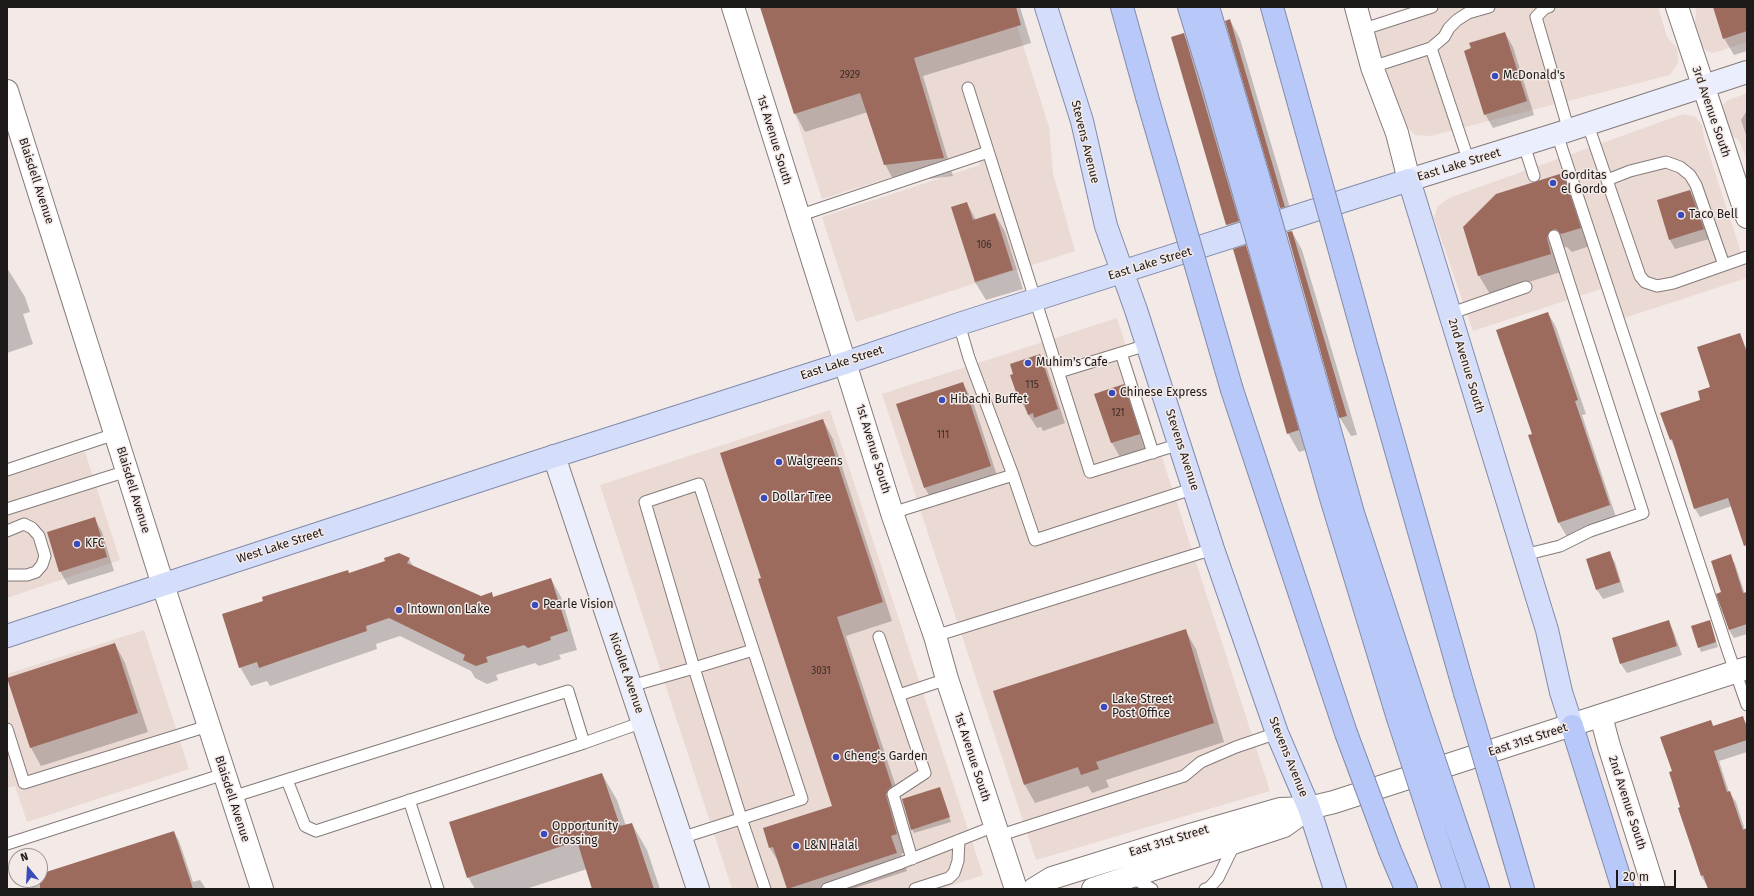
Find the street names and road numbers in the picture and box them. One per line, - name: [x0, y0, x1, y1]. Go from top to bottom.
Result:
- street label: 3rd Avenue South: [1689, 64, 1733, 160]
- street label: 1st Avenue South: [753, 93, 795, 187]
- street label: Stevens Avenue: [1068, 99, 1102, 185]
- street label: Blaisdell Avenue: [15, 136, 57, 226]
- street label: East Lake Street: [1416, 145, 1502, 185]
- street label: East Lake Street: [1107, 244, 1193, 284]
- street label: 2nd Avenue South: [1445, 317, 1487, 415]
- street label: East Lake Street: [799, 343, 885, 383]
- street label: 1st Avenue South: [852, 402, 894, 496]
- street label: Stevens Avenue: [1162, 407, 1202, 493]
- street label: Blaisdell Avenue: [113, 445, 153, 535]
- street label: West Lake Street: [235, 525, 325, 567]
- street label: Nicollet Avenue: [605, 631, 647, 715]
- street label: 1st Avenue South: [951, 710, 993, 804]
- street label: Stevens Avenue: [1265, 715, 1311, 799]
- street label: East 31st Street: [1487, 720, 1569, 760]
- street label: Blaisdell Avenue: [211, 754, 253, 844]
- street label: 2nd Avenue South: [1605, 754, 1649, 852]
- street label: East 31st Street: [1128, 822, 1210, 860]

